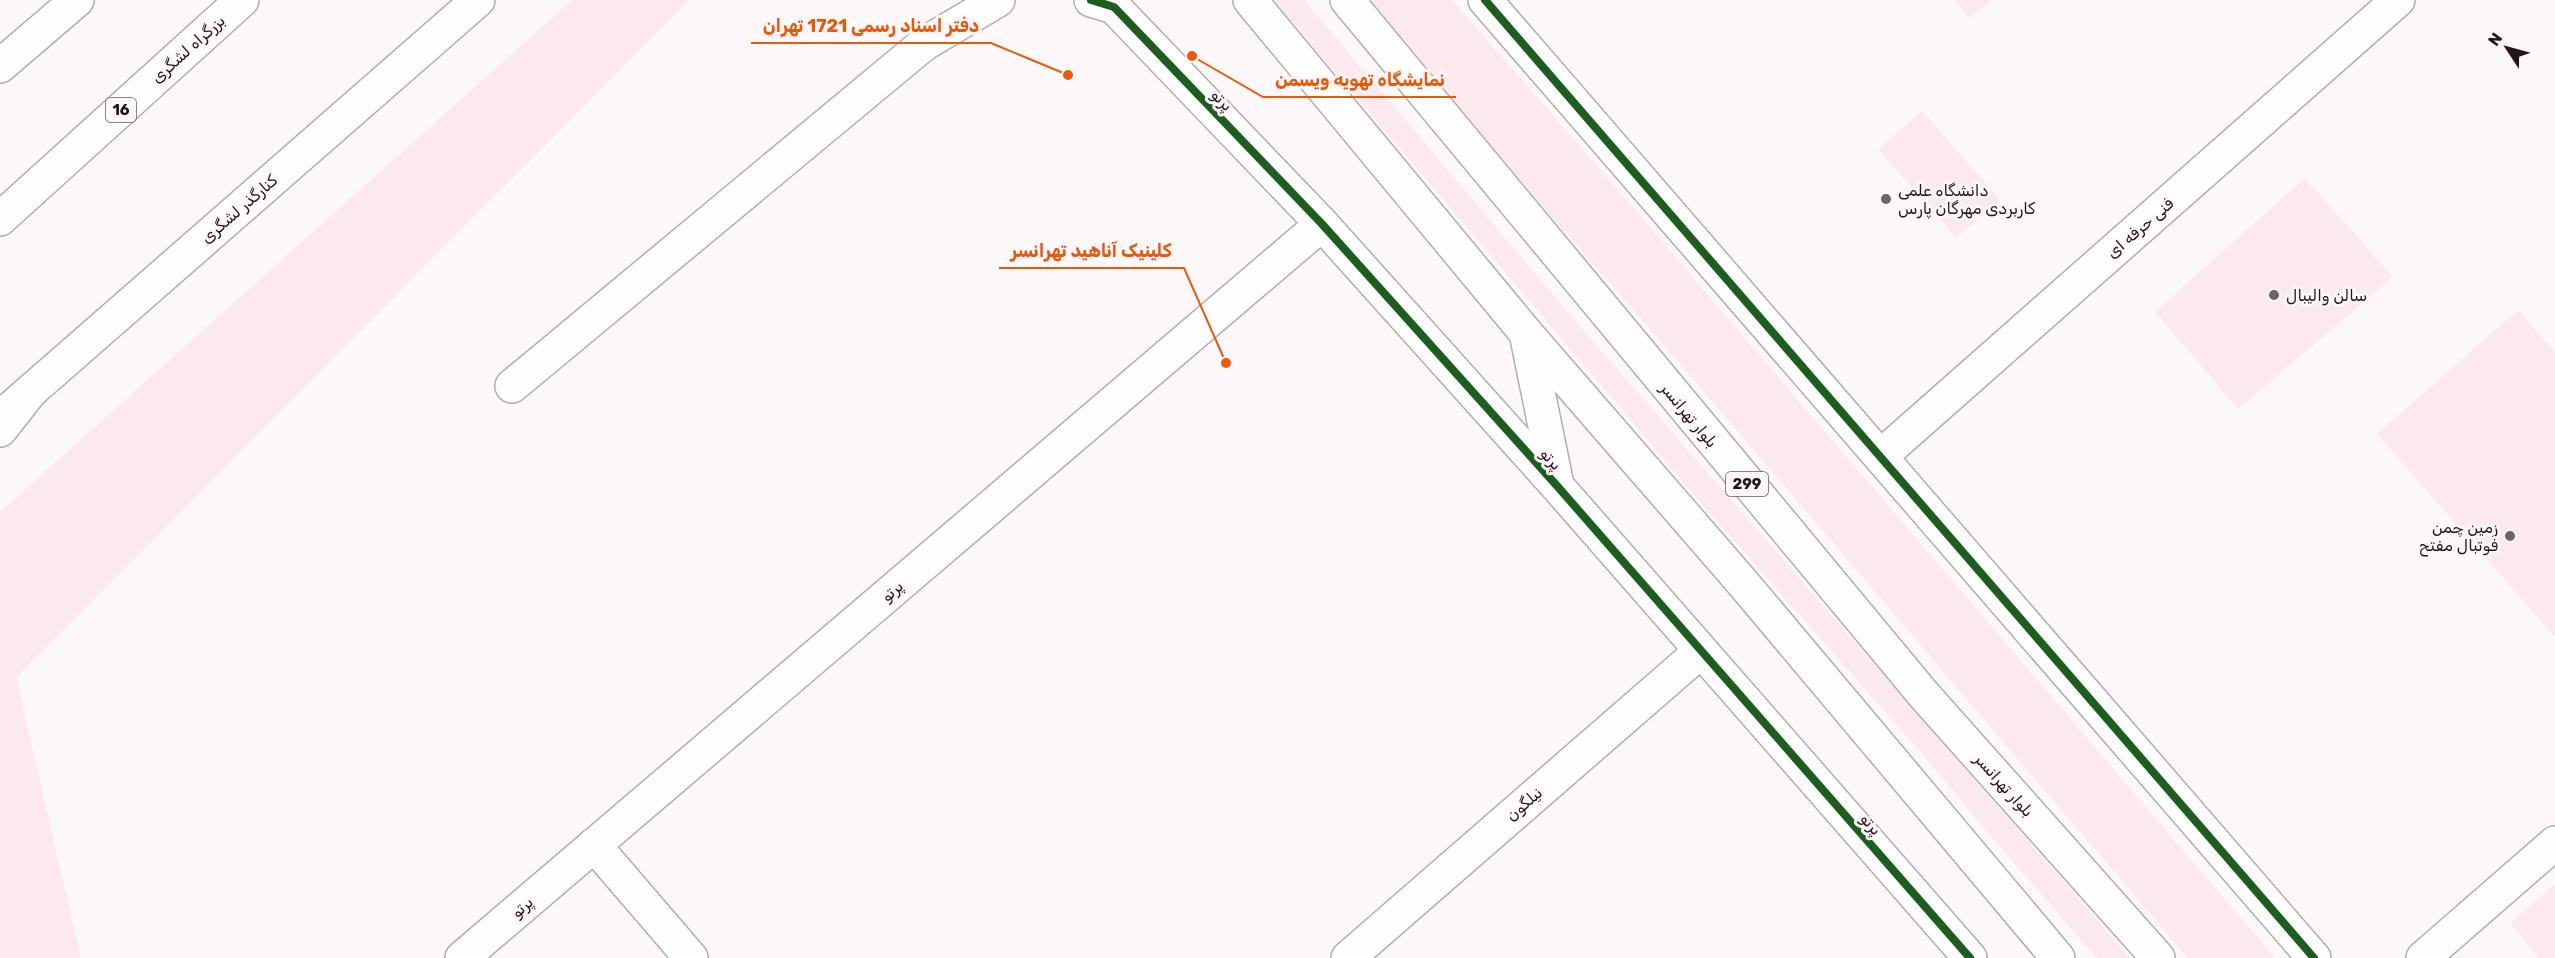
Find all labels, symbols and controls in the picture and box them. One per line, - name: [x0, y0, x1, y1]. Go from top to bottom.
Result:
- callout: دفتر اسناد رسمی 1721 تهران: [751, 7, 991, 43]
- street label: بزرگراه لشگری: [147, 11, 229, 88]
- text: دفتر اسناد رسمی 1721 تهران: [763, 15, 979, 37]
- north arrow: [2477, 18, 2537, 78]
- text: N: [2484, 29, 2506, 50]
- callout: نمایشگاه تهویه ویسمن: [1263, 61, 1456, 97]
- text: نمایشگاه تهویه ویسمن: [1275, 69, 1445, 91]
- street label: پرتو: [1206, 85, 1237, 116]
- road number: 16: [106, 98, 136, 122]
- street label: کنارگذر لشگری: [197, 170, 282, 248]
- place label: دانشگاه علمی کاربردی مهرگان پارس: [1898, 181, 2036, 219]
- marker: دانشگاه علمی کاربردی مهرگان پارس: [1879, 192, 1893, 206]
- street label: فنی حرفه ای: [2103, 193, 2178, 263]
- callout: کلینیک آناهید تهرانسر: [999, 232, 1184, 268]
- text: کلینیک آناهید تهرانسر: [1009, 240, 1172, 262]
- place label: سالن والیبال: [2286, 286, 2367, 306]
- marker: سالن والیبال: [2267, 288, 2281, 302]
- street label: بلوار تهرانسر: [1655, 378, 1722, 452]
- street label: پرتو: [1535, 444, 1566, 475]
- road number: 299: [1726, 472, 1768, 496]
- place label: زمین چمن فوتبال مفتح: [2419, 518, 2498, 557]
- marker: زمین چمن فوتبال مفتح: [2503, 529, 2517, 543]
- street label: پرتو: [877, 576, 908, 606]
- street label: بلوار تهرانسر: [1969, 749, 2037, 821]
- street label: نیلگون: [1502, 783, 1547, 826]
- street label: پرتو: [1855, 809, 1886, 840]
- street label: پرتو: [507, 892, 538, 923]

